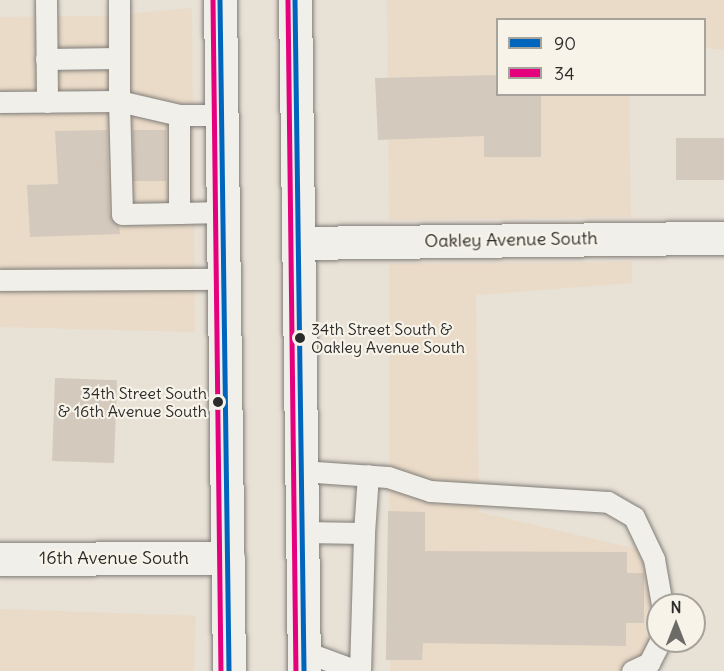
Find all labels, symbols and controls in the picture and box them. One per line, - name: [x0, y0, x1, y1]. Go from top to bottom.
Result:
- legend: [496, 18, 706, 96]
- text: 90: [554, 32, 576, 55]
- text: 34: [554, 62, 575, 85]
- street label: Oakley Avenue South: [424, 228, 598, 252]
- place label: 34th Street South & Oakley Avenue South: [311, 319, 465, 357]
- marker: 34th Street South & Oakley Avenue South: [294, 332, 306, 344]
- place label: 34th Street South & 16th Avenue South: [58, 383, 207, 421]
- marker: 34th Street South & 16th Avenue South: [212, 396, 224, 408]
- street label: 16th Avenue South: [39, 547, 189, 569]
- north arrow: [646, 593, 706, 653]
- text: N: [670, 597, 682, 617]

